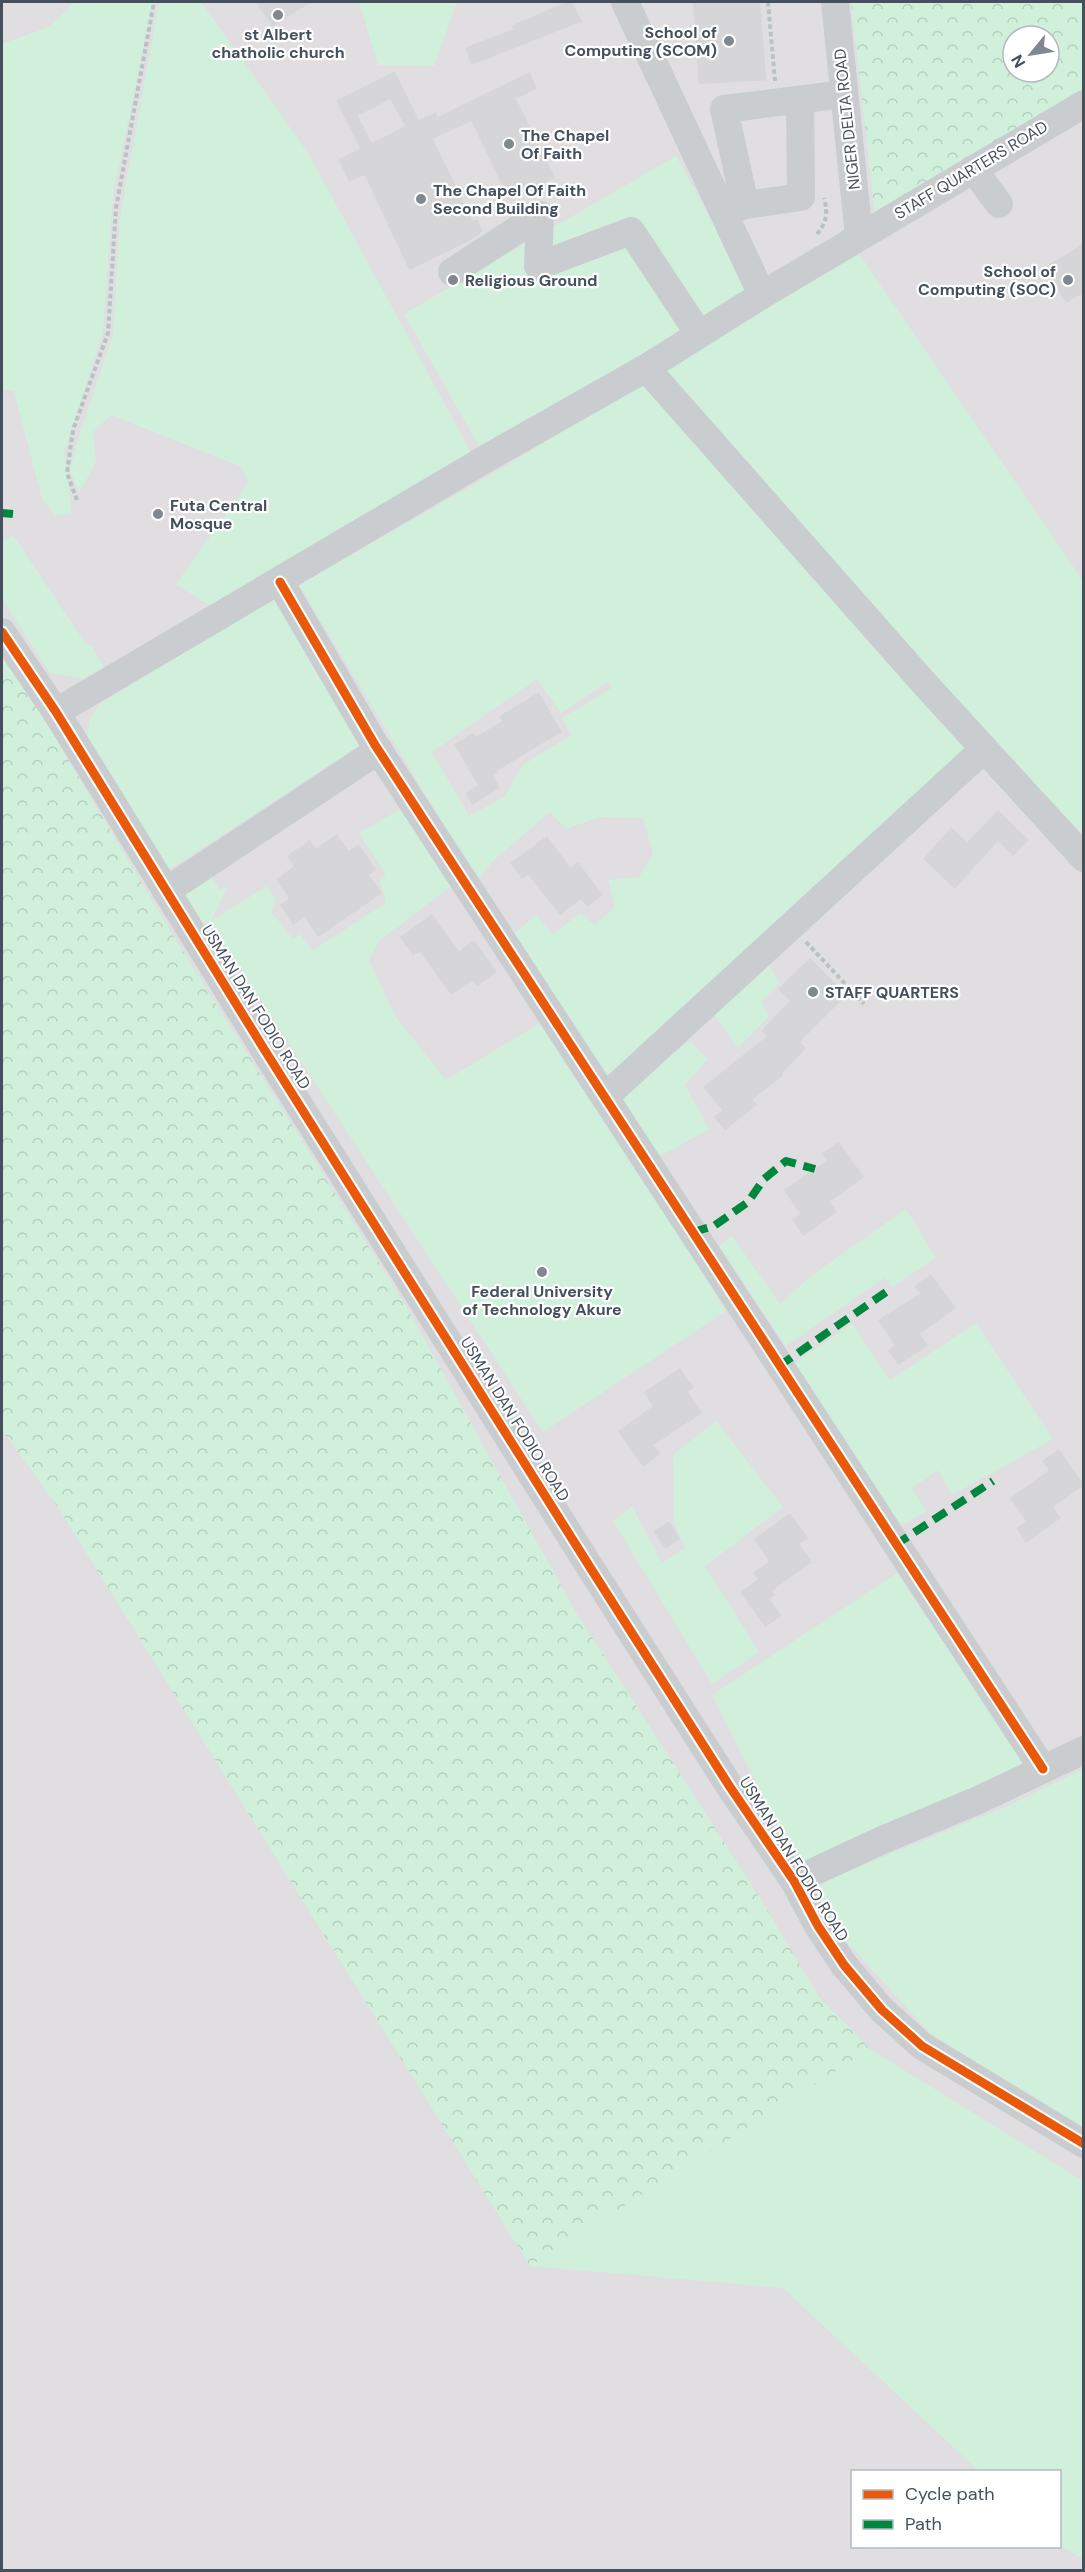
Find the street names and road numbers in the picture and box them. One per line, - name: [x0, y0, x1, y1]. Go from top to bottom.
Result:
- street label: NIGER DELTA ROAD: [829, 47, 865, 191]
- street label: STAFF QUARTERS ROAD: [891, 116, 1051, 224]
- street label: USMAN DAN FODIO ROAD: [197, 921, 315, 1093]
- street label: USMAN DAN FODIO ROAD: [456, 1333, 574, 1505]
- street label: USMAN DAN FODIO ROAD: [735, 1773, 853, 1945]

